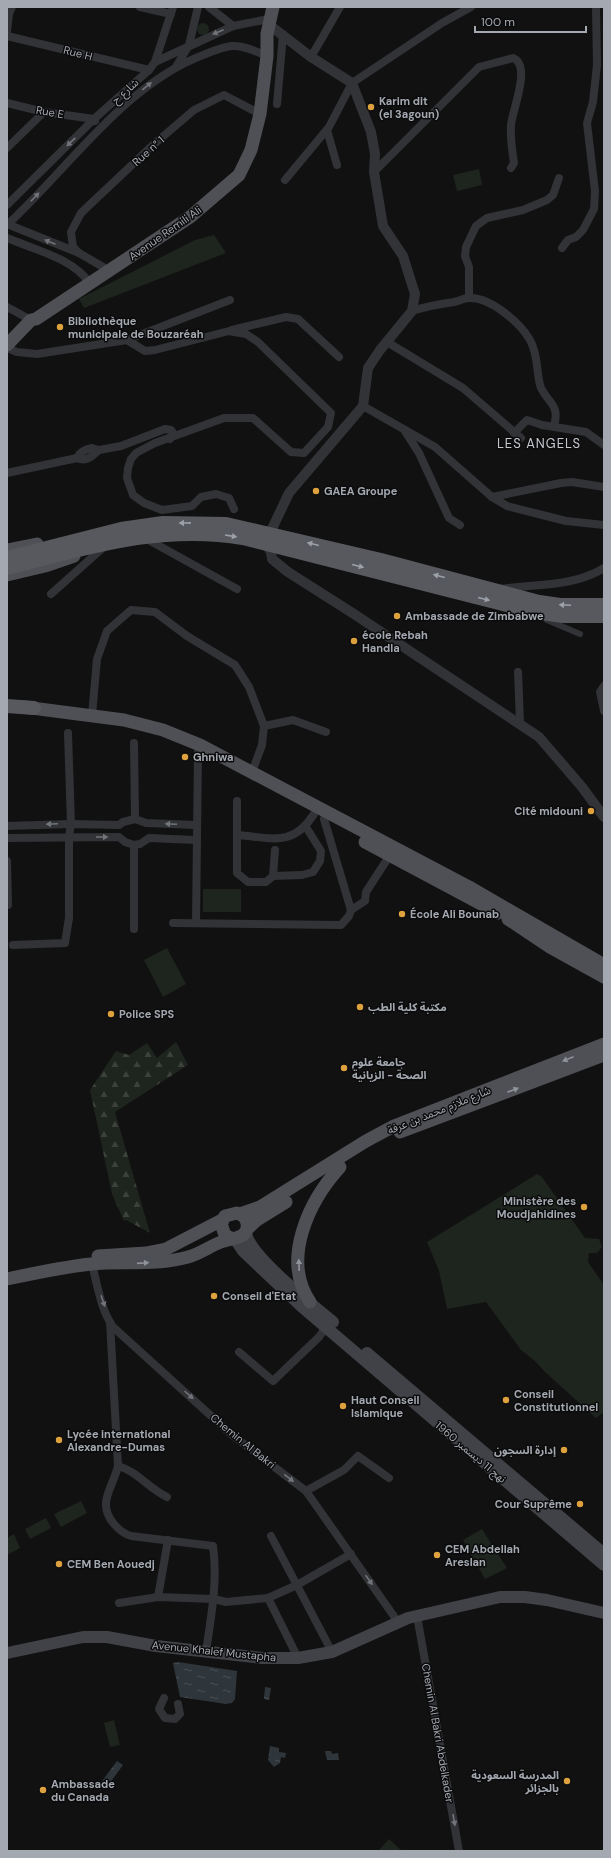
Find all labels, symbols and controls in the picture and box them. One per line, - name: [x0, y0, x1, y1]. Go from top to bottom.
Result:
- scale bar: [475, 8, 586, 34]
- text: 100 m: [481, 14, 515, 30]
- one-way arrow: [212, 29, 223, 35]
- street label: Rue H: [62, 43, 94, 63]
- street label: شارع ح: [109, 75, 142, 107]
- one-way arrow: [141, 82, 152, 91]
- place label: Karim dit (el 3agoun): [379, 94, 439, 121]
- marker: Karim dit (el 3agoun): [366, 102, 376, 112]
- street label: Rue E: [35, 103, 65, 121]
- street label: Rue n° 1: [129, 133, 167, 169]
- one-way arrow: [66, 137, 76, 147]
- one-way arrow: [30, 192, 40, 202]
- street label: Avenue Remili Ali: [126, 203, 204, 263]
- one-way arrow: [43, 238, 55, 244]
- place label: Bibliothèque municipale de Bouzaréah: [68, 314, 204, 341]
- marker: Bibliothèque municipale de Bouzaréah: [55, 322, 65, 332]
- district label: LES ANGELS: [497, 435, 581, 452]
- place label: GAEA Groupe: [324, 484, 398, 498]
- marker: GAEA Groupe: [311, 486, 321, 496]
- one-way arrow: [179, 519, 191, 526]
- one-way arrow: [225, 533, 237, 539]
- one-way arrow: [307, 540, 319, 546]
- one-way arrow: [352, 564, 364, 570]
- one-way arrow: [432, 573, 444, 579]
- one-way arrow: [477, 596, 490, 602]
- one-way arrow: [559, 602, 571, 609]
- place label: Ambassade de Zimbabwe: [405, 609, 544, 623]
- marker: Ambassade de Zimbabwe: [392, 611, 402, 621]
- place label: école Rebah Handla: [362, 628, 428, 655]
- marker: école Rebah Handla: [349, 636, 359, 646]
- place label: Ghniwa: [193, 750, 233, 764]
- marker: Ghniwa: [180, 752, 190, 762]
- place label: Cité midouni: [514, 804, 583, 818]
- marker: Cité midouni: [586, 806, 596, 816]
- one-way arrow: [45, 821, 58, 827]
- one-way arrow: [164, 821, 177, 827]
- one-way arrow: [96, 834, 109, 840]
- place label: École Ali Bounab: [410, 907, 499, 921]
- marker: École Ali Bounab: [397, 909, 407, 919]
- place label: مكتبة كلية الطب: [368, 1000, 447, 1014]
- marker: مكتبة كلية الطب: [355, 1002, 365, 1012]
- place label: Police SPS: [119, 1007, 174, 1021]
- marker: Police SPS: [106, 1009, 116, 1019]
- place label: جامعة علوم الصحة - الزيانية: [352, 1055, 427, 1082]
- one-way arrow: [561, 1056, 573, 1062]
- marker: جامعة علوم الصحة - الزيانية: [339, 1063, 349, 1073]
- street label: شارع ملازم محمد بن عرفة: [385, 1083, 493, 1138]
- one-way arrow: [508, 1087, 520, 1093]
- place label: Ministère des Moudjahidines: [497, 1194, 576, 1221]
- marker: Ministère des Moudjahidines: [579, 1202, 589, 1212]
- one-way arrow: [295, 1259, 302, 1271]
- one-way arrow: [137, 1260, 149, 1267]
- place label: Conseil d'Etat: [222, 1289, 297, 1303]
- marker: Conseil d'Etat: [209, 1291, 219, 1301]
- one-way arrow: [100, 1296, 106, 1308]
- place label: Conseil Constitutionnel: [514, 1387, 598, 1414]
- one-way arrow: [184, 1391, 194, 1400]
- place label: Haut Conseil Islamique: [351, 1393, 420, 1420]
- marker: Conseil Constitutionnel: [501, 1395, 511, 1405]
- marker: Haut Conseil Islamique: [338, 1401, 348, 1411]
- street label: Chemin Al Bakri: [208, 1410, 278, 1472]
- street label: نهج 11 ديسمبر 1960: [432, 1418, 509, 1487]
- place label: Lycée international Alexandre-Dumas: [67, 1427, 171, 1454]
- marker: Lycée international Alexandre-Dumas: [54, 1435, 64, 1445]
- place label: إدارة السجون: [494, 1443, 556, 1457]
- marker: إدارة السجون: [559, 1445, 569, 1455]
- one-way arrow: [284, 1474, 295, 1482]
- place label: Cour Suprême: [495, 1497, 572, 1511]
- marker: Cour Suprême: [575, 1499, 585, 1509]
- place label: CEM Abdellah Areslan: [445, 1542, 520, 1569]
- marker: CEM Abdellah Areslan: [432, 1550, 442, 1560]
- place label: CEM Ben Aouedj: [67, 1557, 155, 1571]
- marker: CEM Ben Aouedj: [54, 1559, 64, 1569]
- one-way arrow: [365, 1575, 373, 1585]
- street label: Avenue Khalef Mustapha: [151, 1638, 277, 1664]
- street label: Chemin Al Bakri Abdelkader: [419, 1662, 457, 1804]
- place label: المدرسة السعودية بالجزائر: [471, 1768, 559, 1795]
- marker: المدرسة السعودية بالجزائر: [562, 1776, 572, 1786]
- place label: Ambassade du Canada: [51, 1777, 115, 1804]
- marker: Ambassade du Canada: [38, 1785, 48, 1795]
- one-way arrow: [451, 1814, 457, 1826]

